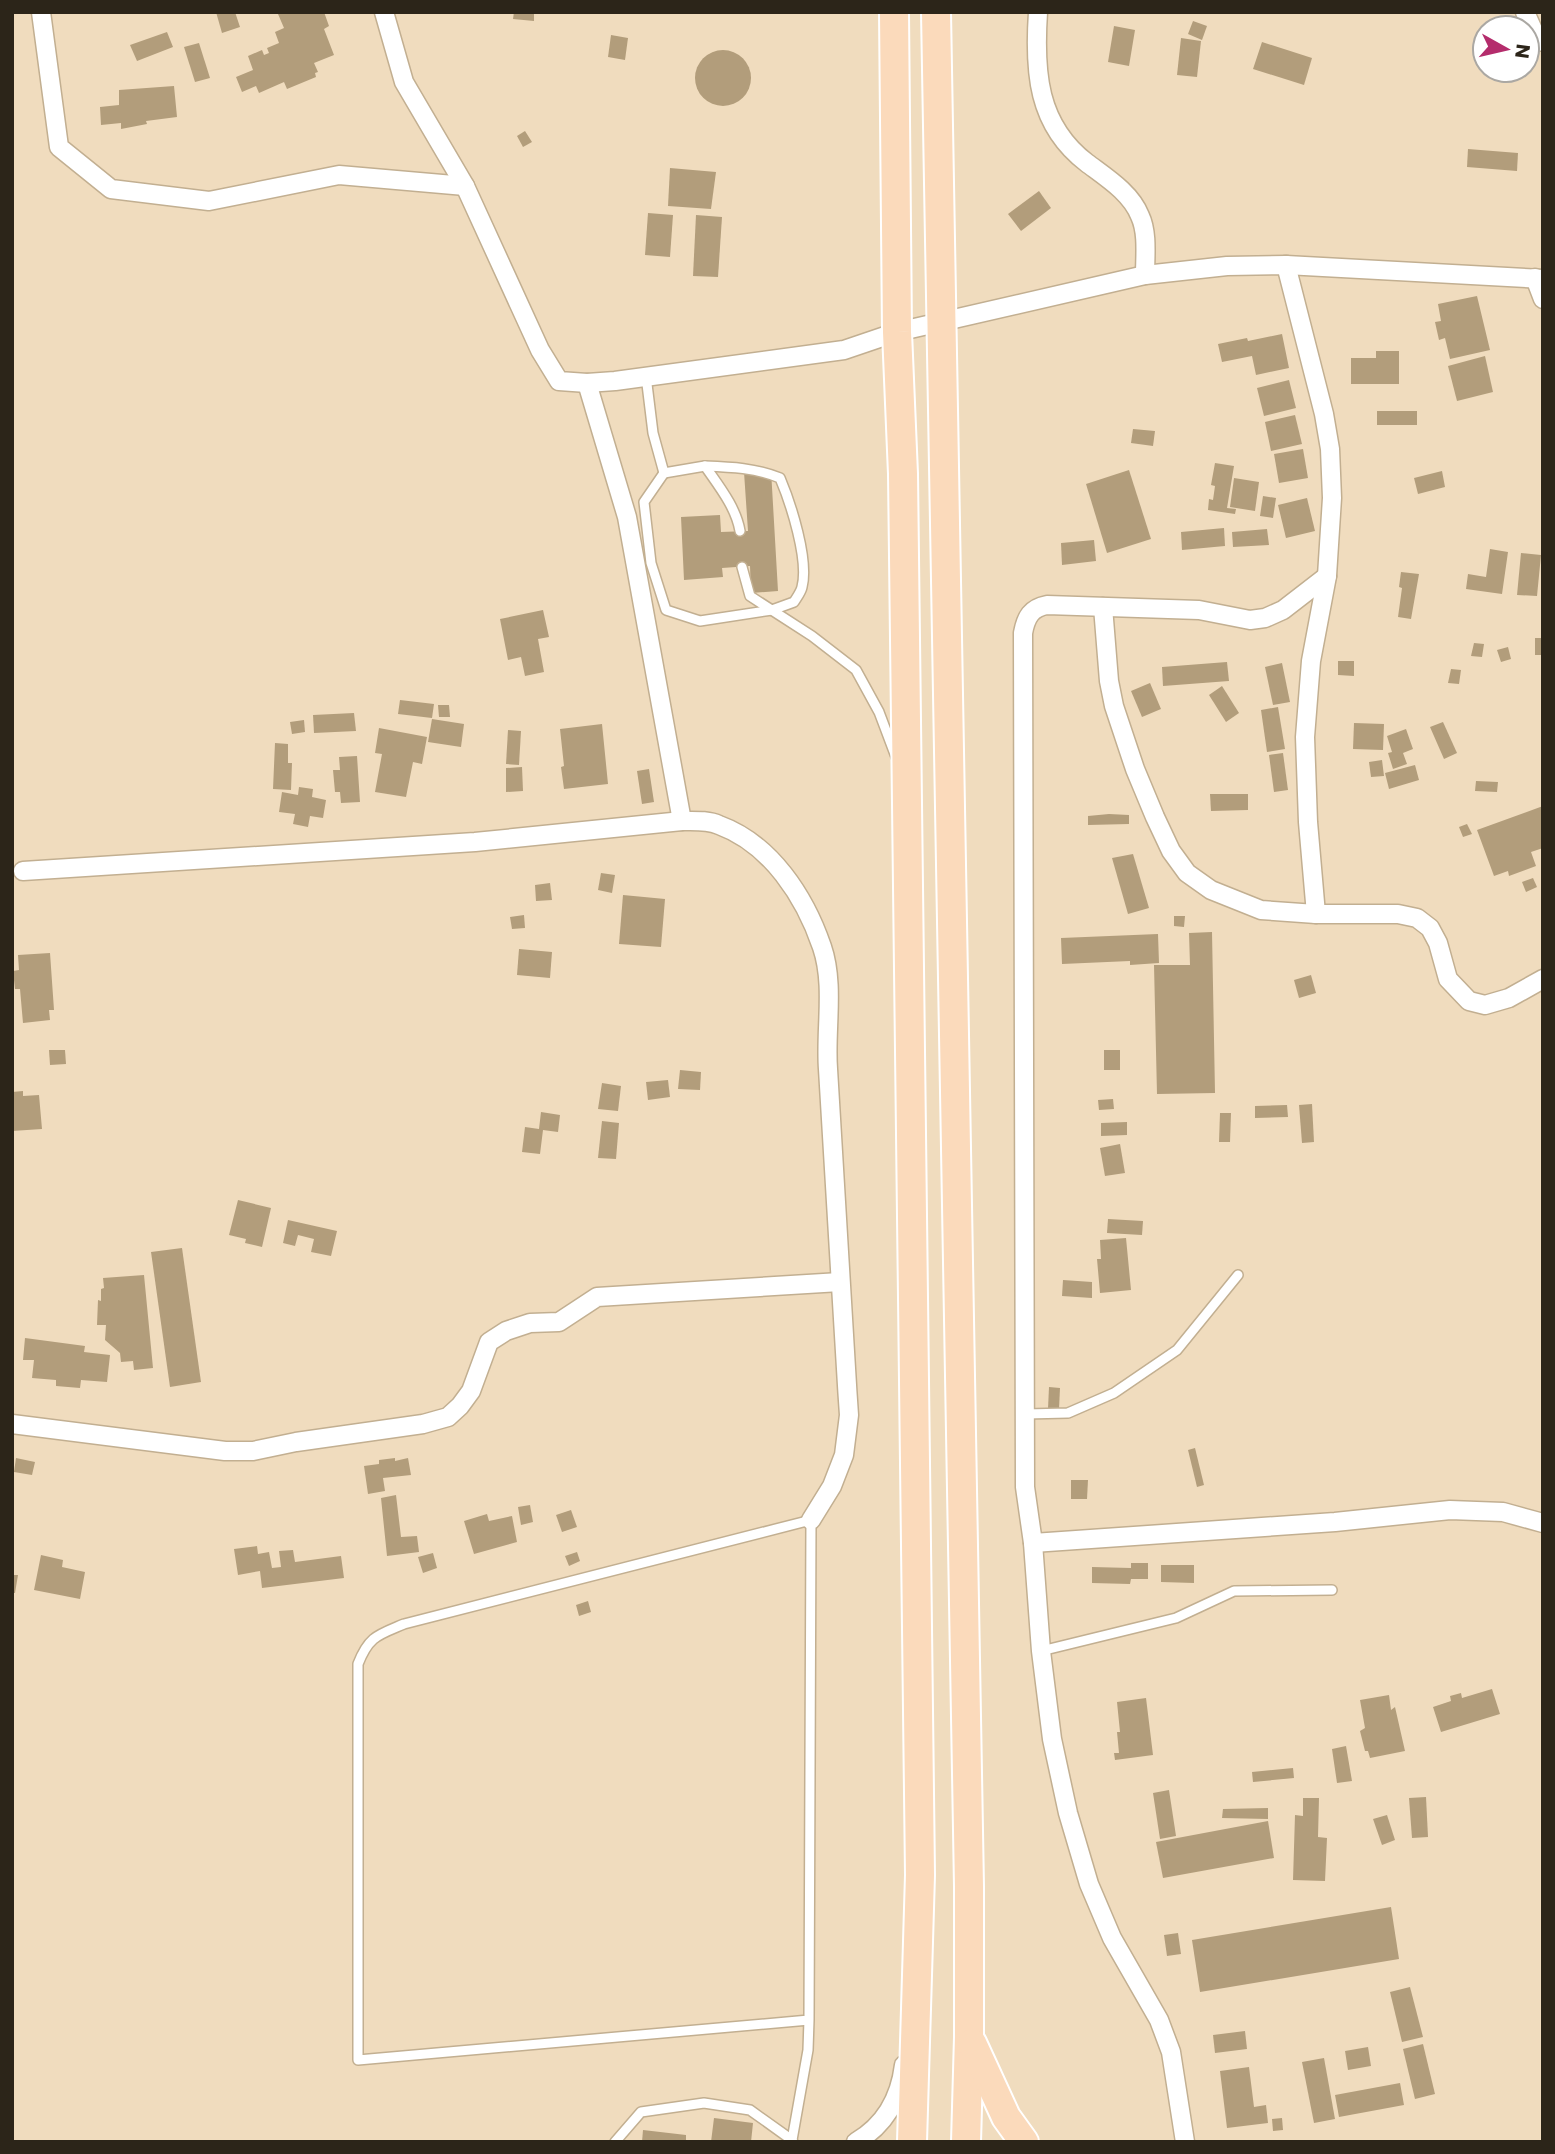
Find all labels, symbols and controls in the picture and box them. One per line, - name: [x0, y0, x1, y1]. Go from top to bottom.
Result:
- north arrow: [1471, 14, 1541, 84]
- text: N: [1508, 42, 1537, 60]

